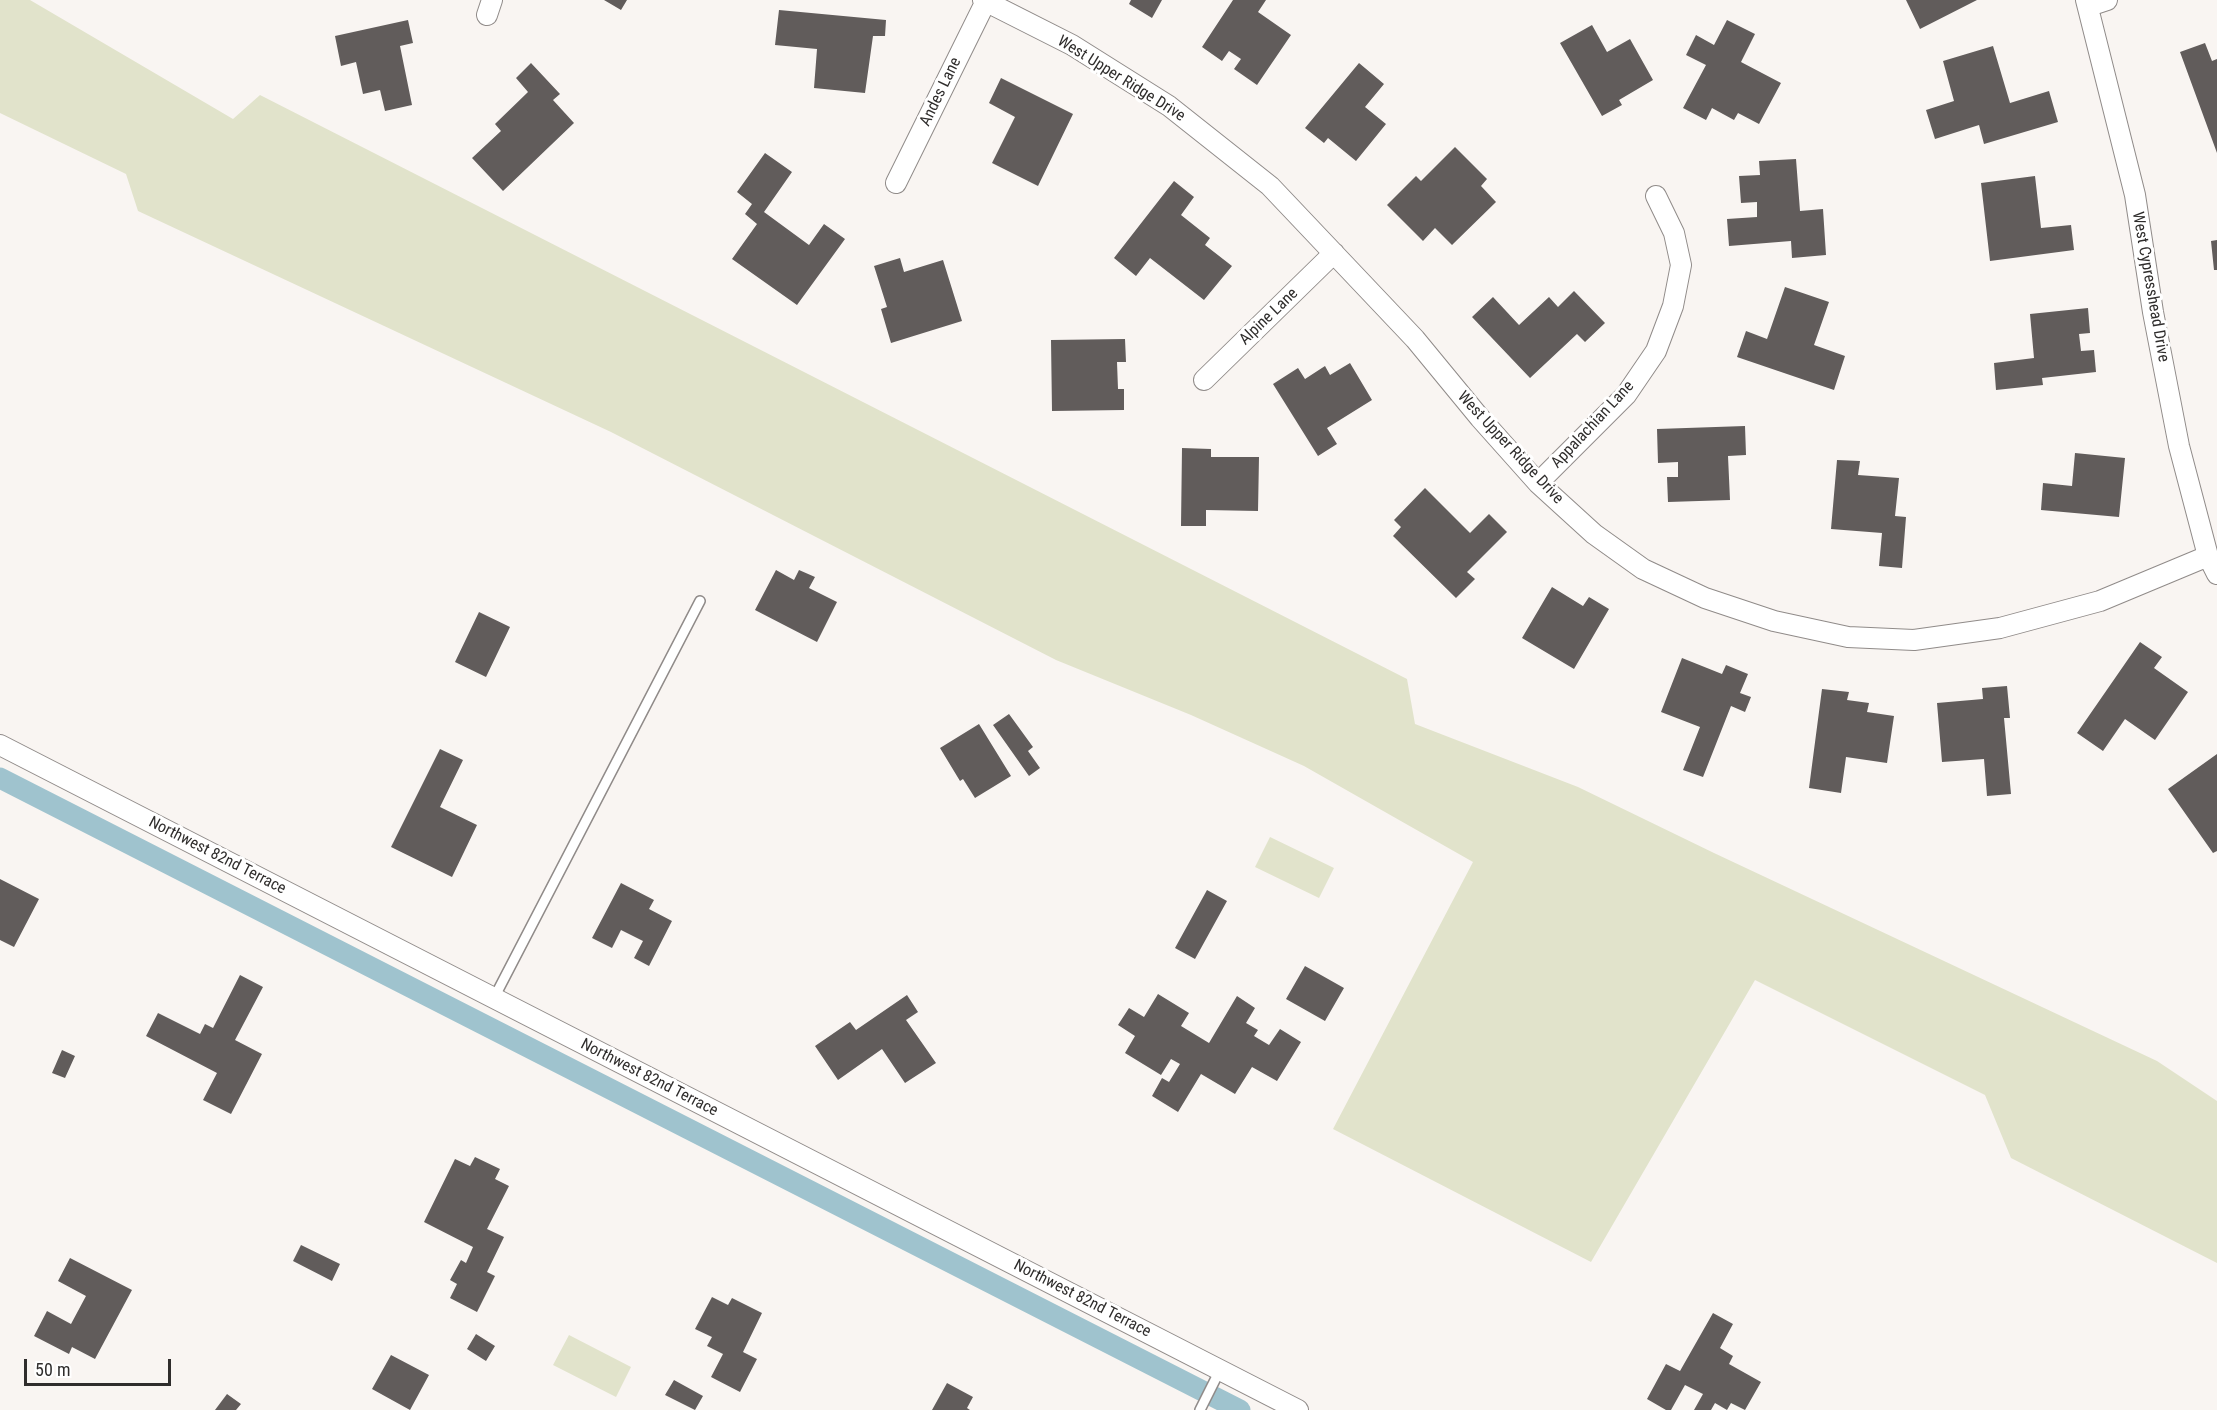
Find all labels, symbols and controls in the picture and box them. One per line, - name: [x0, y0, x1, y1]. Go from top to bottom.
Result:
- street label: West Upper Ridge Drive: [1054, 32, 1188, 126]
- street label: Andes Lane: [916, 55, 966, 129]
- street label: West Cypresshead Drive: [2127, 210, 2173, 364]
- street label: Alpine Lane: [1236, 284, 1302, 350]
- street label: Appalachian Lane: [1548, 377, 1638, 473]
- street label: West Upper Ridge Drive: [1453, 388, 1567, 508]
- street label: Northwest 82nd Terrace: [145, 813, 289, 899]
- street label: Northwest 82nd Terrace: [577, 1035, 721, 1121]
- street label: Northwest 82nd Terrace: [1010, 1256, 1154, 1342]
- scale bar: [27, 1347, 174, 1385]
- text: 50 m: [35, 1359, 70, 1380]

